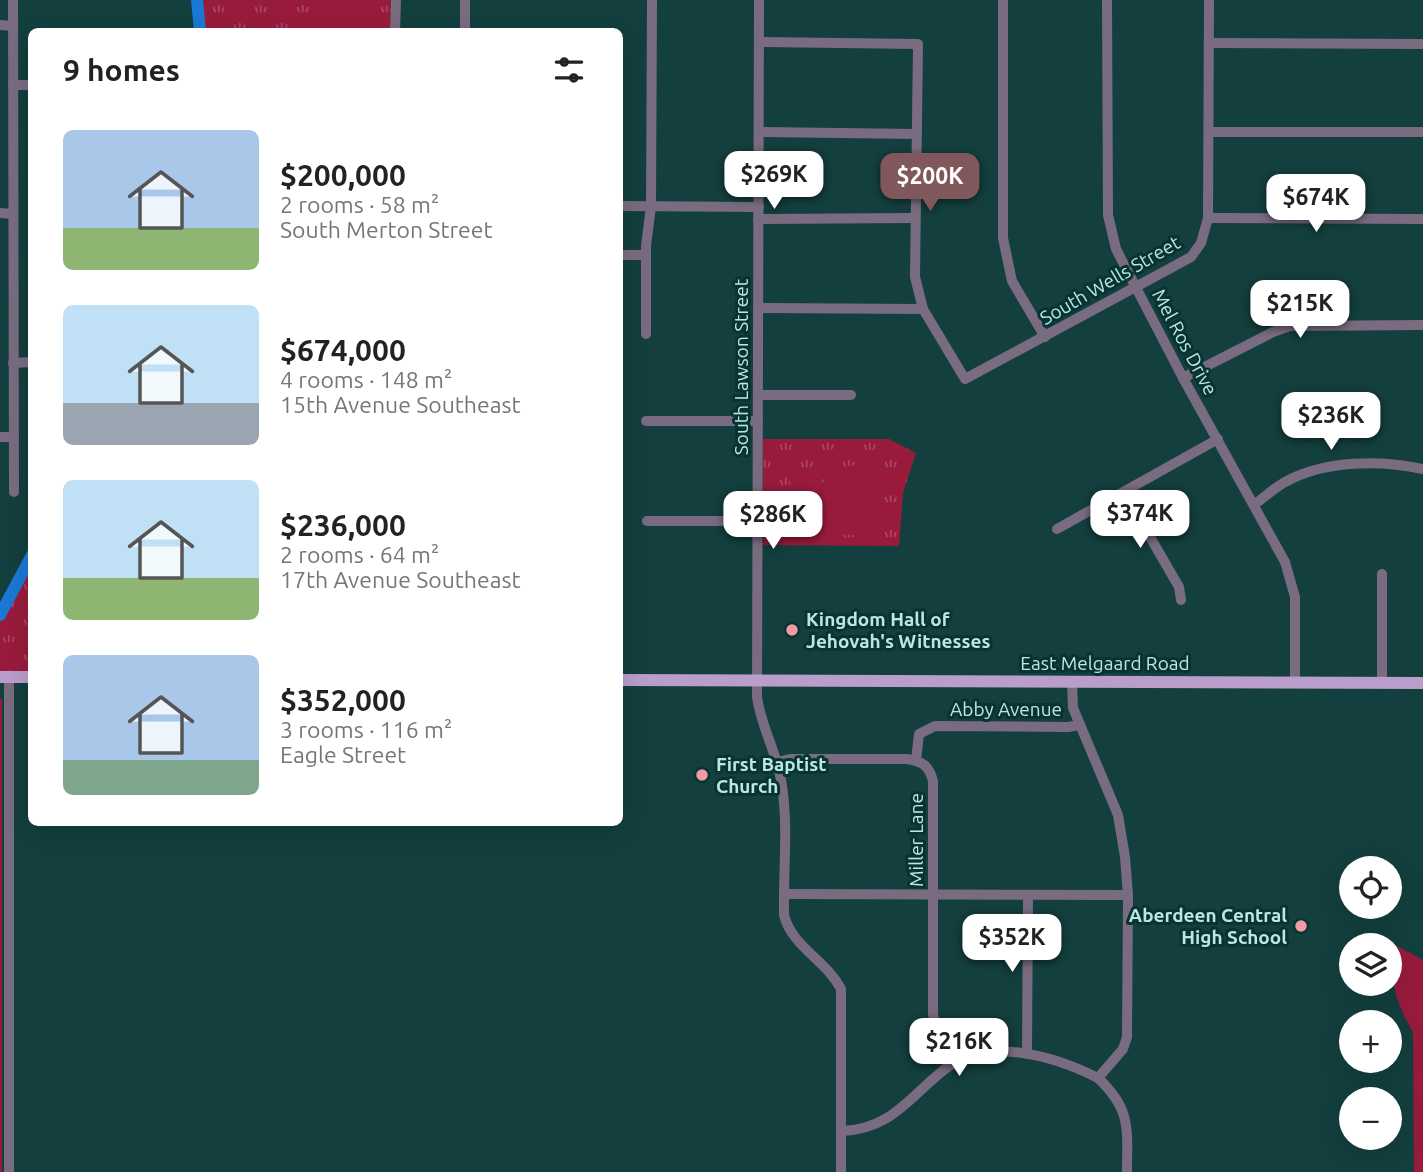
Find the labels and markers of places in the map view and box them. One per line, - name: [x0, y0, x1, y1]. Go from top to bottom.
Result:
- pin: $269K: [725, 152, 823, 211]
- pin: $200K: [881, 154, 979, 213]
- pin: $674K: [1267, 174, 1365, 234]
- pin: $215K: [1251, 280, 1349, 340]
- pin: $236K: [1282, 392, 1380, 452]
- pin: $374K: [1091, 490, 1189, 550]
- pin: $286K: [724, 491, 822, 551]
- place label: Kingdom Hall of Jehovah's Witnesses: [806, 608, 990, 652]
- marker: Kingdom Hall of Jehovah's Witnesses: [784, 622, 800, 638]
- place label: First Baptist Church: [716, 753, 826, 797]
- marker: First Baptist Church: [694, 767, 710, 783]
- place label: Aberdeen Central High School: [1129, 904, 1287, 948]
- pin: $352K: [963, 914, 1061, 974]
- marker: Aberdeen Central High School: [1293, 918, 1309, 934]
- pin: $216K: [910, 1018, 1008, 1078]

